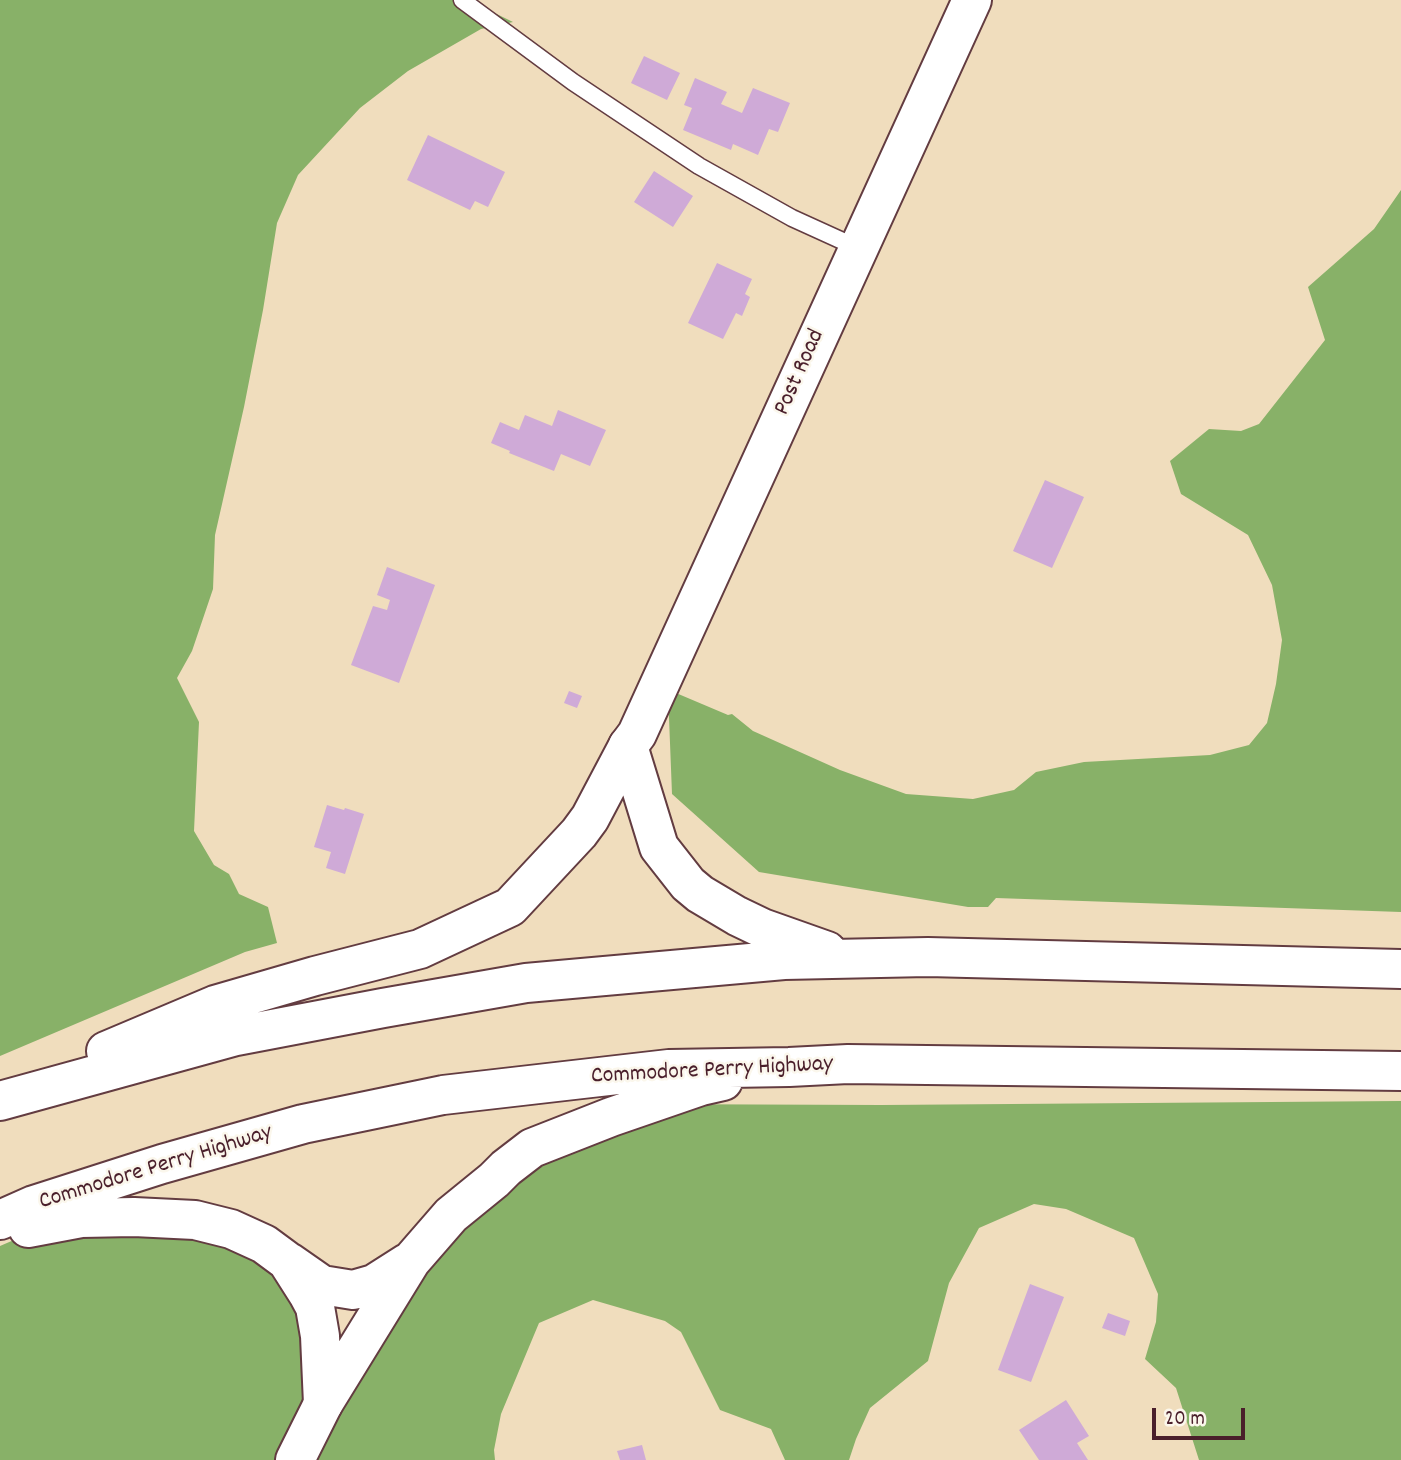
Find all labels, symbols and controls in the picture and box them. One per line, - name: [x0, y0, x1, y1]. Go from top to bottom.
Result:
- street label: Post Road: [769, 326, 833, 420]
- street label: Commodore Perry Highway: [590, 1051, 834, 1093]
- street label: Commodore Perry Highway: [36, 1120, 276, 1218]
- scale bar: [1156, 1394, 1249, 1438]
- text: 20 m: [1165, 1405, 1205, 1435]

